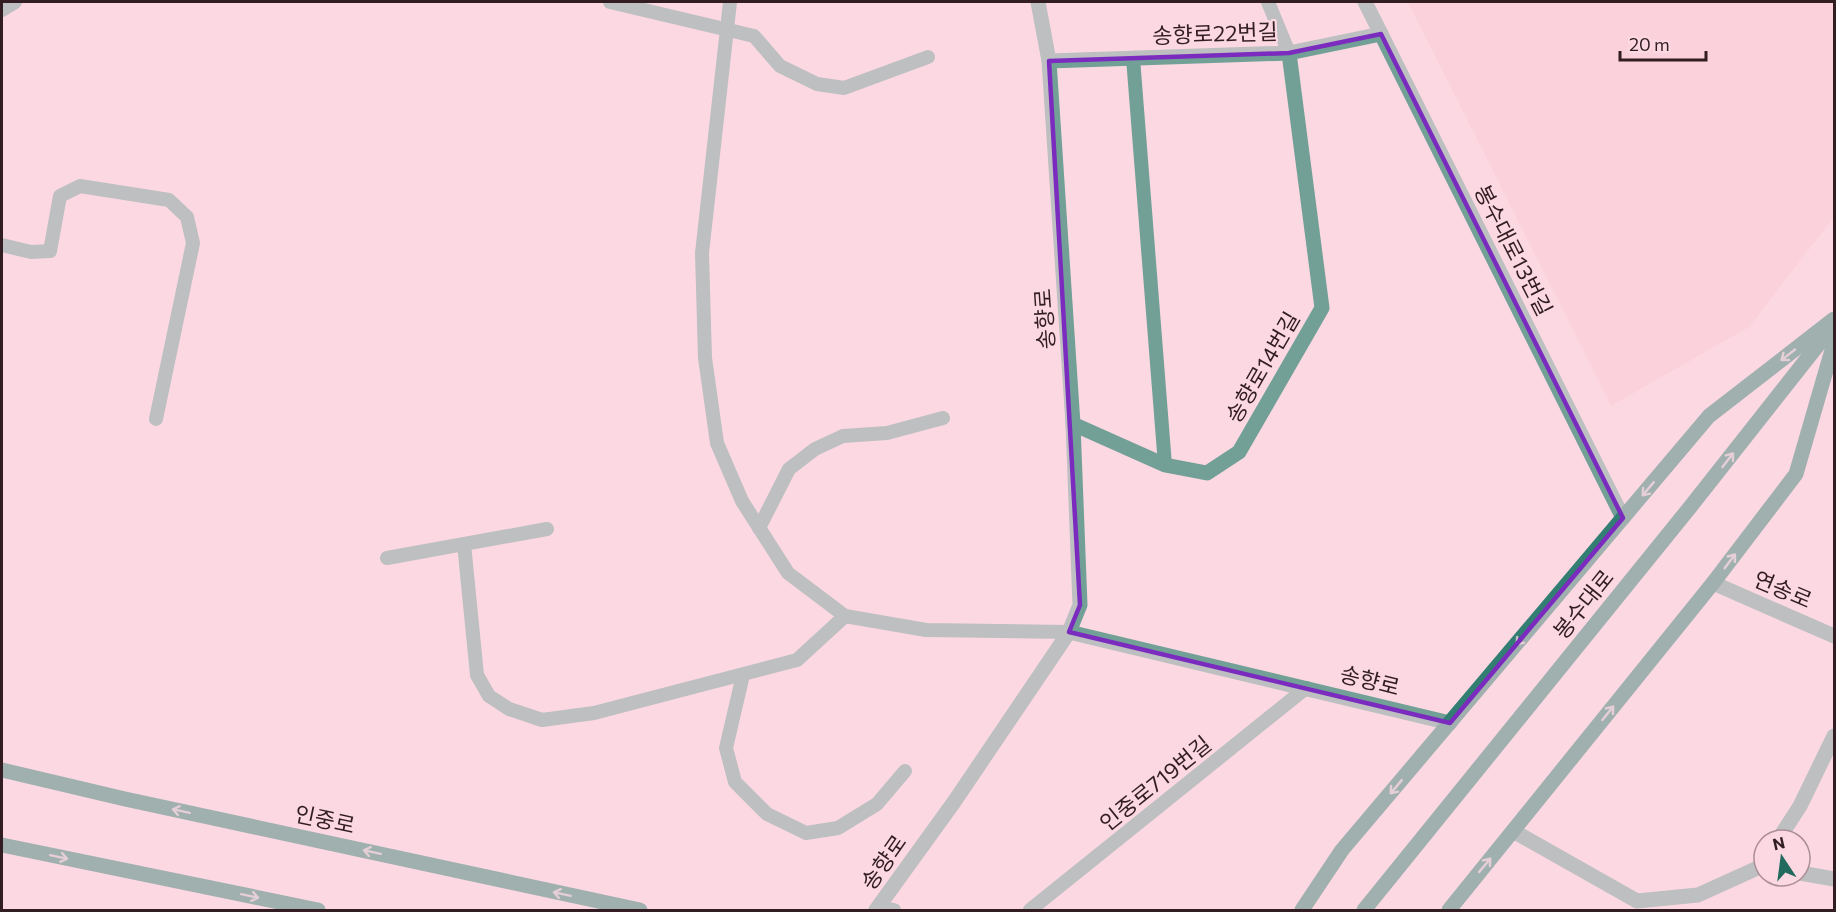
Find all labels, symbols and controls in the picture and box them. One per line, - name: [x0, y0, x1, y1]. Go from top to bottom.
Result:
- street label: 송향로22번길: [1152, 17, 1278, 49]
- scale bar: [1620, 24, 1706, 62]
- text: 20 m: [1629, 33, 1670, 55]
- street label: 봉수대로13번길: [1469, 180, 1559, 320]
- street label: 송향로: [1028, 288, 1060, 350]
- street label: 송향로14번길: [1219, 307, 1305, 427]
- one-way arrow: [1781, 348, 1797, 361]
- one-way arrow: [1721, 453, 1734, 469]
- one-way arrow: [1641, 481, 1655, 496]
- one-way arrow: [1724, 553, 1737, 569]
- street label: 봉수대로: [1547, 564, 1619, 644]
- street label: 연송로: [1750, 565, 1816, 613]
- one-way arrow: [1515, 630, 1529, 645]
- street label: 송향로: [1337, 660, 1403, 700]
- one-way arrow: [1602, 705, 1615, 721]
- street label: 인중로719번길: [1094, 730, 1216, 836]
- one-way arrow: [1389, 779, 1403, 794]
- street label: 인중로: [292, 799, 358, 839]
- one-way arrow: [172, 805, 191, 816]
- north arrow: [1752, 828, 1812, 888]
- street label: 송향로: [855, 829, 911, 895]
- text: N: [1771, 832, 1786, 854]
- one-way arrow: [362, 846, 381, 858]
- one-way arrow: [49, 852, 68, 863]
- one-way arrow: [1478, 857, 1491, 873]
- one-way arrow: [553, 887, 572, 899]
- one-way arrow: [240, 891, 259, 903]

